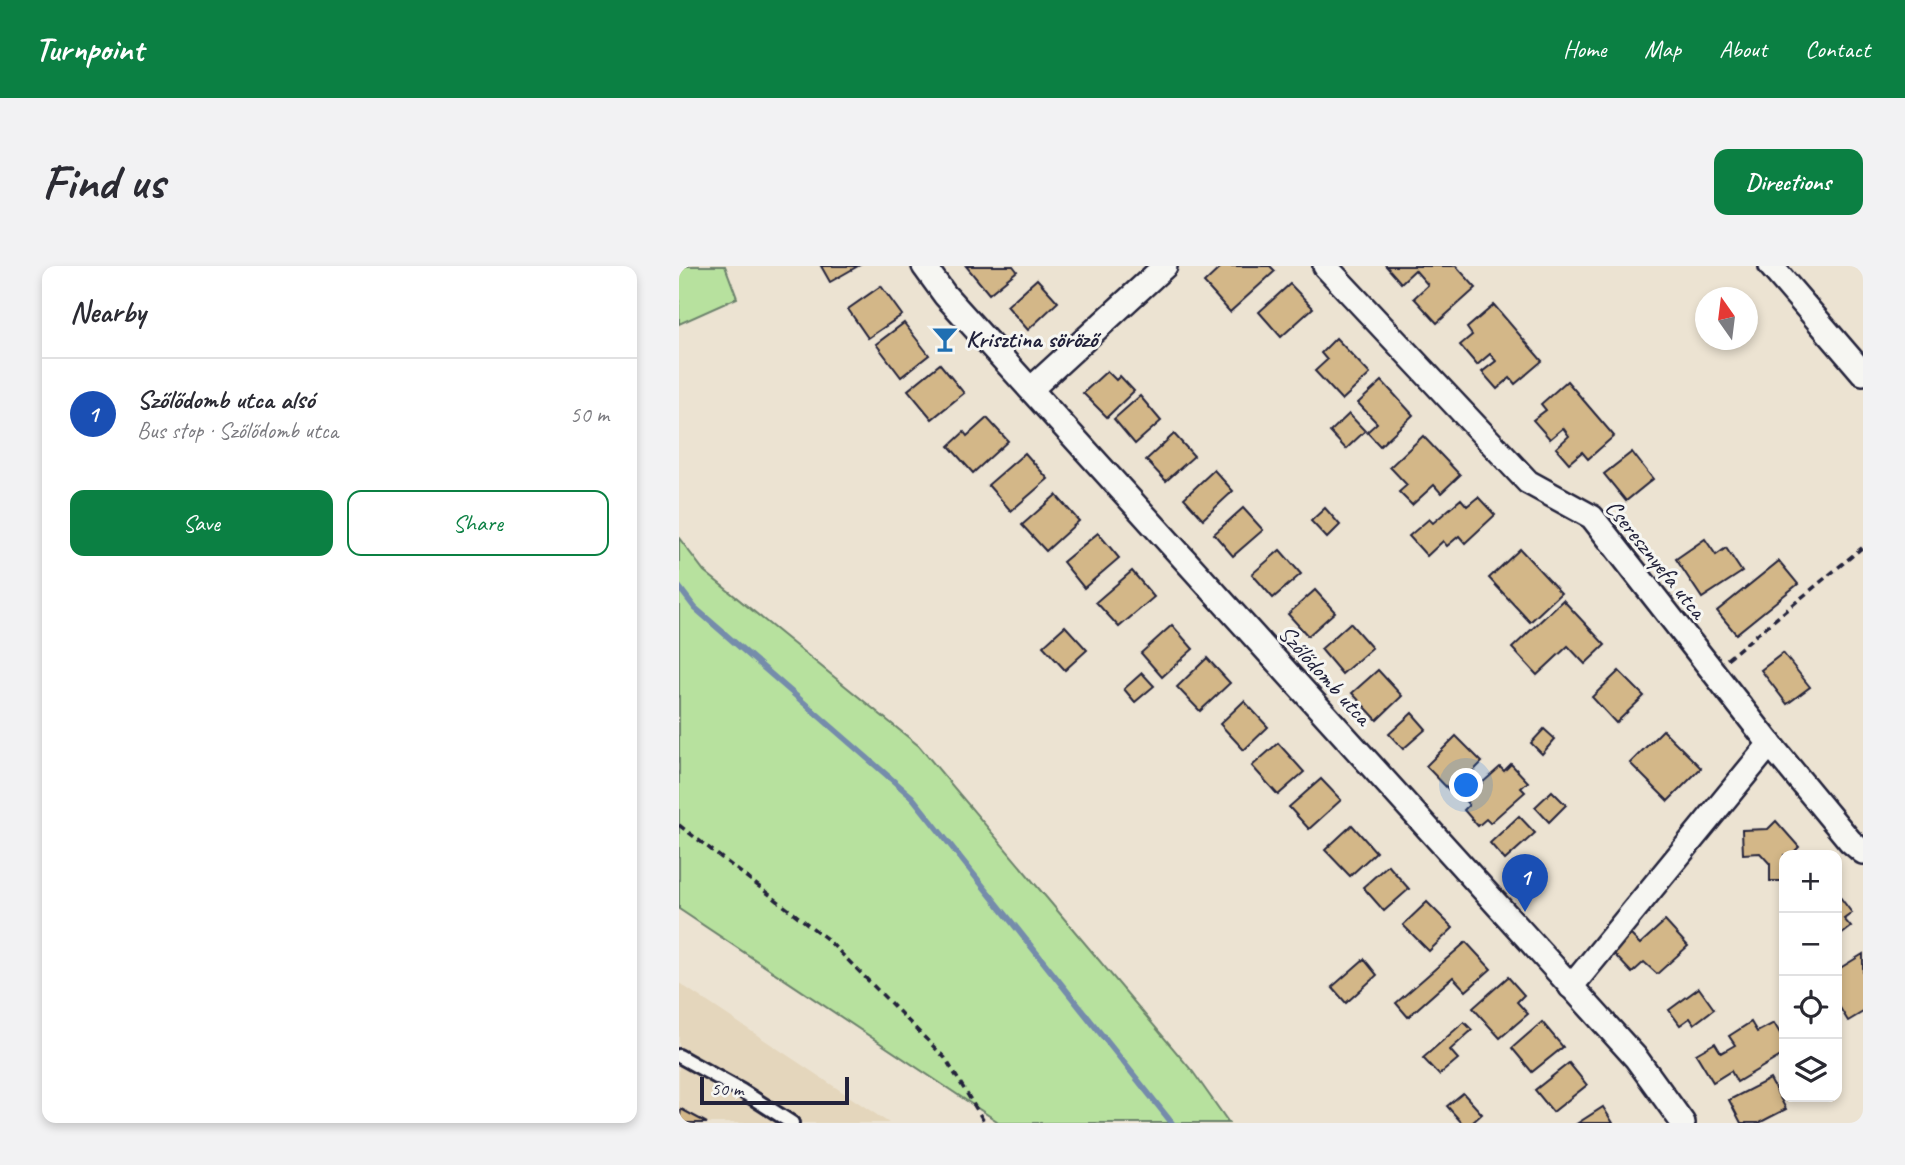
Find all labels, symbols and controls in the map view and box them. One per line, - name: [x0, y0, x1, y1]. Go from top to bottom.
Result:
- text: Turnpoint: [35, 28, 143, 70]
- text: Home: [1563, 34, 1606, 64]
- text: Map: [1644, 34, 1681, 64]
- text: About: [1719, 34, 1767, 64]
- text: Contact: [1805, 34, 1870, 64]
- button: Directions: [1714, 149, 1863, 215]
- text: Find us: [42, 151, 164, 213]
- north arrow: [1695, 287, 1758, 350]
- text: Nearby: [70, 293, 146, 331]
- bar icon: Krisztina söröző: [930, 324, 960, 354]
- place label: Krisztina söröző: [966, 324, 1102, 354]
- text: Szőlődomb utca alsó: [137, 383, 314, 416]
- text: 1: [88, 400, 98, 429]
- text: 50 m: [570, 400, 609, 429]
- text: Bus stop · Szőlődomb utca: [137, 416, 338, 445]
- button: Save: [70, 490, 333, 556]
- button: Share: [347, 490, 609, 556]
- street label: Cseresznyefa utca: [1599, 493, 1715, 626]
- street label: Szőlődomb utca: [1272, 619, 1379, 733]
- your location: [1449, 768, 1483, 802]
- map controls: [1779, 850, 1842, 1102]
- button: +: [1779, 850, 1842, 913]
- pin: 1: [1502, 854, 1548, 912]
- button: −: [1779, 913, 1842, 976]
- button: locate: [1779, 976, 1842, 1039]
- button: layers: [1779, 1039, 1842, 1102]
- scale bar: [700, 1074, 849, 1106]
- text: 50 m: [711, 1077, 743, 1101]

